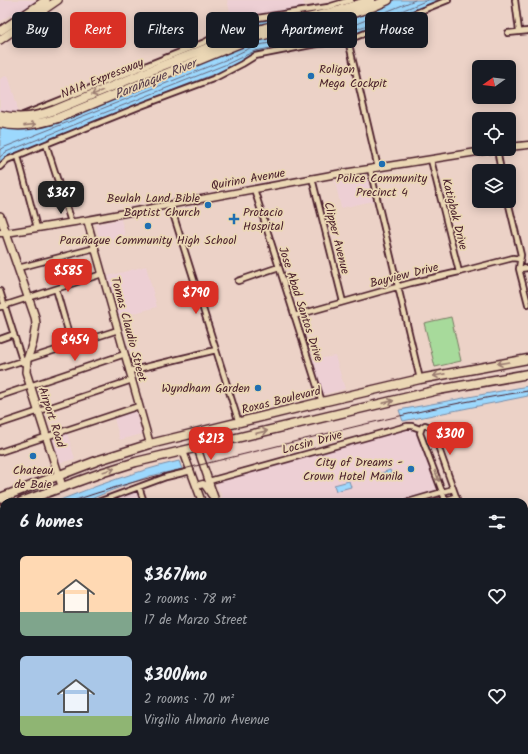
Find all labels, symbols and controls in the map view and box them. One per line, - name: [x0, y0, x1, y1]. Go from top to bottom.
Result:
- chip: Buy: [12, 12, 62, 48]
- chip: Rent: [70, 12, 126, 48]
- chip: Filters: [134, 12, 198, 48]
- chip: New: [206, 12, 259, 48]
- chip: Apartment: [267, 12, 357, 48]
- chip: House: [365, 12, 428, 48]
- water label: Parañaque River: [112, 52, 202, 105]
- street label: NAIA Expressway: [58, 53, 147, 104]
- place label: Roligon Mega Cockpit: [319, 60, 387, 93]
- north arrow: [472, 60, 516, 104]
- map controls: [472, 60, 516, 208]
- marker: Roligon Mega Cockpit: [306, 71, 316, 81]
- one-way arrow: [92, 89, 104, 97]
- button: locate: [472, 112, 516, 156]
- one-way arrow: [23, 121, 36, 128]
- marker: Police Community Precinct 4: [377, 159, 387, 169]
- street label: Quirino Avenue: [209, 164, 287, 195]
- button: layers: [472, 164, 516, 208]
- place label: Police Community Precinct 4: [337, 169, 428, 202]
- street label: Katigbak Drive: [436, 176, 473, 253]
- pin: $367: [37, 181, 85, 215]
- text: $367: [47, 183, 75, 204]
- place label: Beulah Land Bible Baptist Church: [107, 189, 201, 222]
- marker: Beulah Land Bible Baptist Church: [203, 200, 213, 210]
- street label: Clipper Avenue: [318, 200, 355, 277]
- place label: Protacio Hospital: [243, 203, 283, 236]
- marker: Protacio Hospital: [228, 213, 240, 225]
- marker: Parañaque Community High School: [143, 221, 153, 231]
- place label: Parañaque Community High School: [59, 231, 237, 250]
- street label: Jose Abad Santos Drive: [273, 244, 328, 365]
- street label: Bayview Drive: [368, 258, 441, 293]
- pin: $585: [44, 259, 92, 293]
- text: $585: [54, 261, 82, 282]
- street label: Tomas Claudio Street: [105, 275, 152, 384]
- pin: $790: [172, 281, 220, 315]
- text: $790: [182, 283, 210, 304]
- pin: $454: [51, 328, 99, 362]
- text: $454: [61, 330, 89, 351]
- one-way arrow: [496, 359, 509, 367]
- one-way arrow: [433, 372, 446, 380]
- place label: Wyndham Garden: [161, 379, 250, 398]
- street label: Roxas Boulevard: [240, 381, 324, 419]
- marker: Wyndham Garden: [253, 383, 263, 393]
- street label: Airport Road: [33, 384, 71, 451]
- one-way arrow: [382, 398, 395, 405]
- pin: $300: [426, 422, 474, 456]
- text: $300: [436, 424, 464, 445]
- street label: Locsin Drive: [280, 425, 345, 460]
- pin: $213: [187, 427, 235, 461]
- one-way arrow: [255, 427, 268, 435]
- text: $213: [198, 429, 224, 450]
- marker: Chateau de Baie: [28, 451, 38, 461]
- place label: City of Dreams - Crown Hotel Manila: [303, 453, 403, 486]
- place label: Chateau de Baie: [13, 461, 54, 494]
- marker: City of Dreams - Crown Hotel Manila: [406, 464, 416, 474]
- one-way arrow: [102, 466, 115, 473]
- one-way arrow: [433, 469, 441, 481]
- text: 6 homes: [20, 509, 83, 536]
- icon: filters: [486, 511, 508, 533]
- text: $367/mo: [144, 562, 207, 589]
- icon: home: [52, 572, 100, 620]
- icon: heart: [486, 585, 508, 607]
- text: 2 rooms · 78 m²: [144, 589, 236, 610]
- text: 17 de Marzo Street: [144, 610, 247, 631]
- text: $300/mo: [144, 662, 207, 689]
- icon: home: [52, 672, 100, 720]
- icon: heart: [486, 685, 508, 707]
- text: 2 rooms · 70 m²: [144, 689, 234, 710]
- text: Virgilio Almario Avenue: [144, 710, 269, 731]

